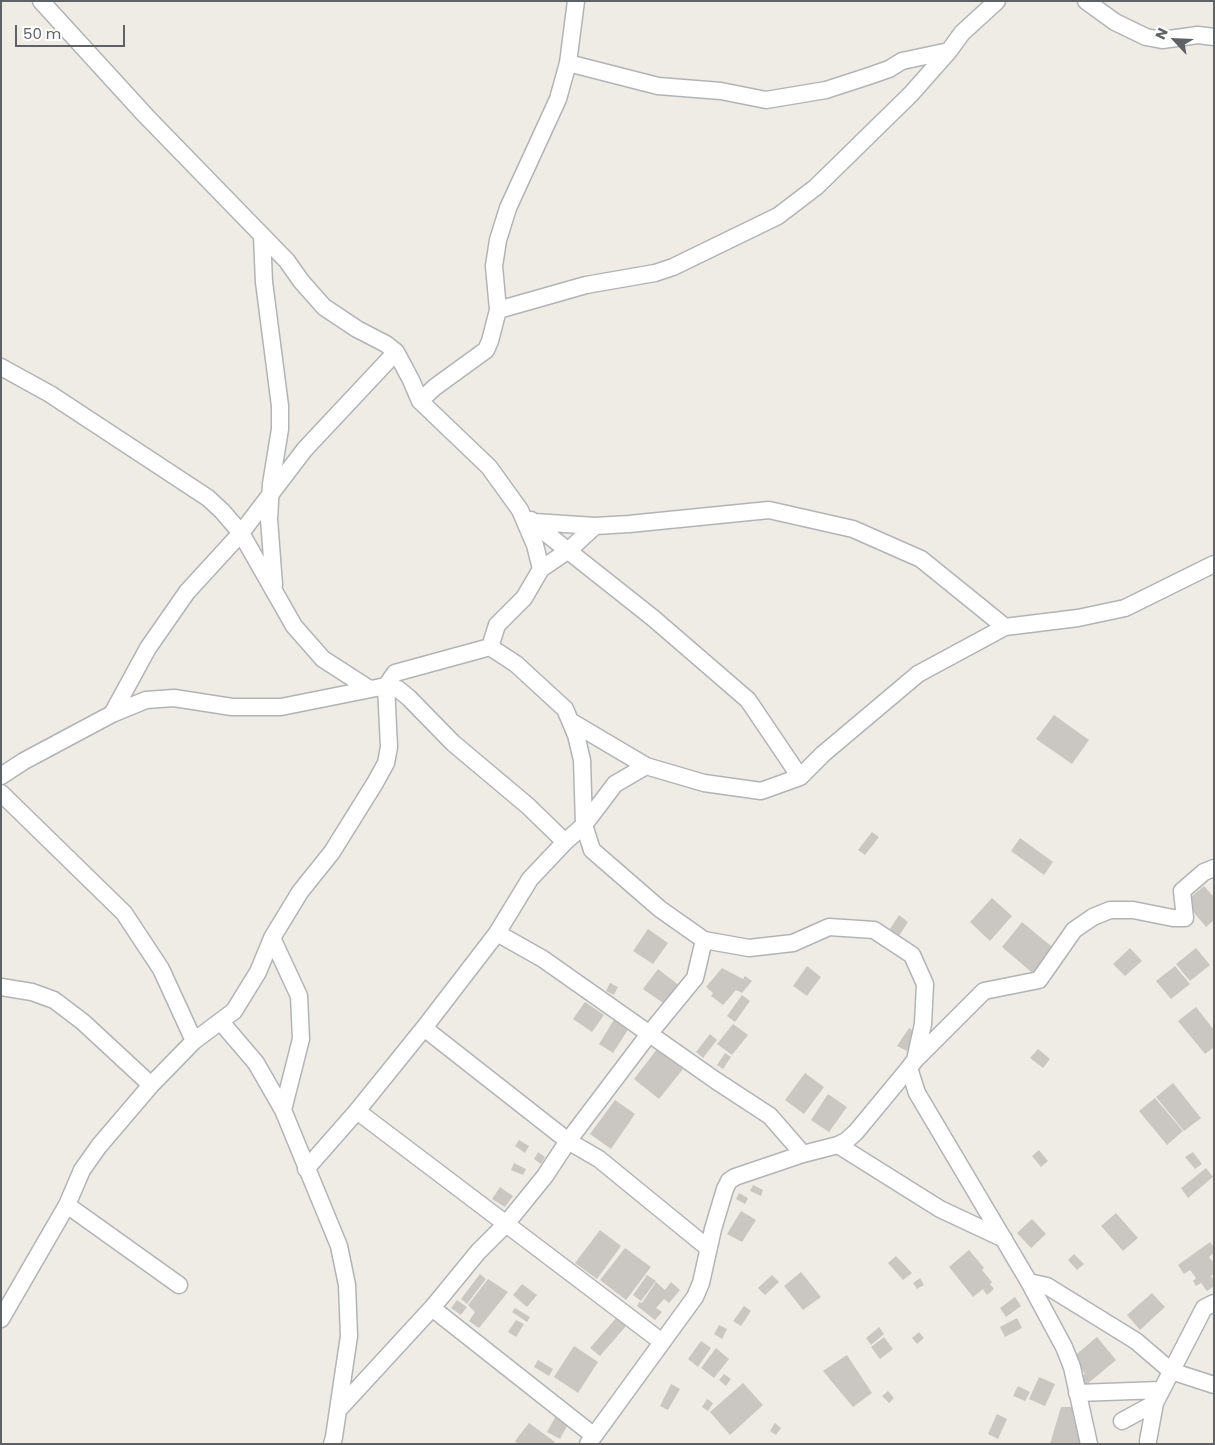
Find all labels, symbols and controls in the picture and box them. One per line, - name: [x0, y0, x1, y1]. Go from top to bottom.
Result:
- scale bar: [18, 15, 128, 47]
- north arrow: [1150, 15, 1200, 65]
- text: 50 m: [23, 23, 61, 44]
- text: N: [1150, 25, 1173, 43]

